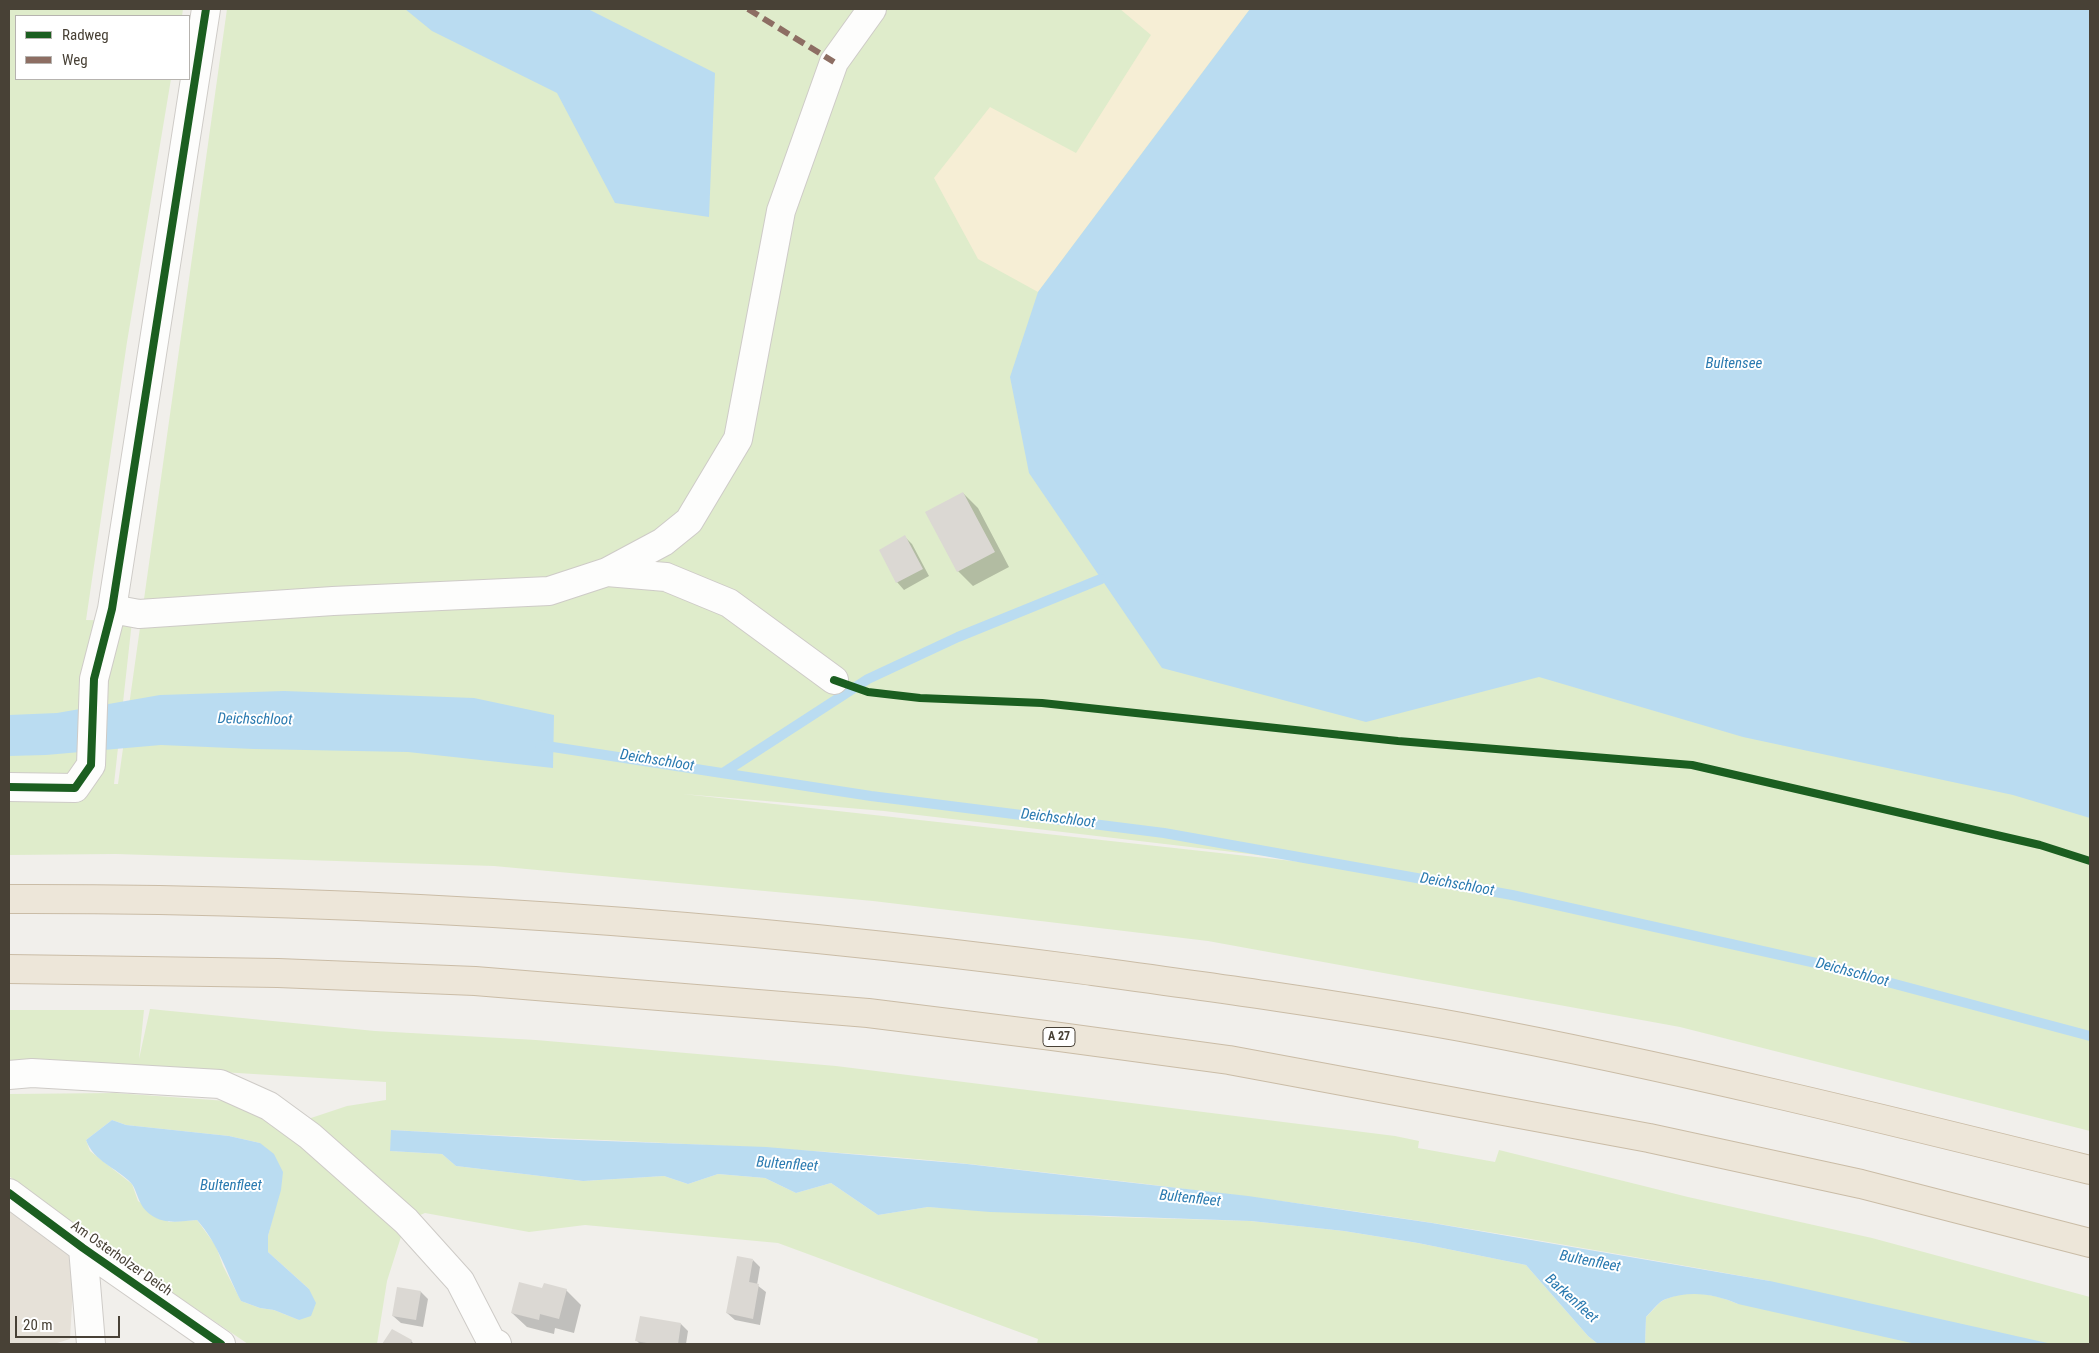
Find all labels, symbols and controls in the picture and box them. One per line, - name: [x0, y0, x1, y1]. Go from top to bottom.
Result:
- legend: [15, 15, 190, 80]
- text: Radweg: [62, 26, 109, 44]
- text: Weg: [62, 51, 88, 69]
- water label: Bultensee: [1706, 355, 1762, 373]
- water label: Deichschloot: [217, 710, 293, 730]
- water label: Deichschloot: [619, 746, 695, 776]
- water label: Deichschloot: [1020, 806, 1096, 832]
- water label: Deichschloot: [1419, 870, 1495, 900]
- water label: Deichschloot: [1814, 955, 1890, 991]
- road number: A 27: [1043, 1028, 1075, 1046]
- water label: Bultenfleet: [756, 1154, 818, 1176]
- water label: Bultenfleet: [200, 1177, 262, 1195]
- water label: Bultenfleet: [1158, 1187, 1222, 1211]
- street label: Am Osterholzer Deich: [67, 1218, 175, 1300]
- water label: Bultenfleet: [1558, 1247, 1622, 1277]
- water label: Barkenfleet: [1541, 1271, 1601, 1327]
- scale bar: [18, 1306, 122, 1338]
- text: 20 m: [23, 1316, 53, 1334]

